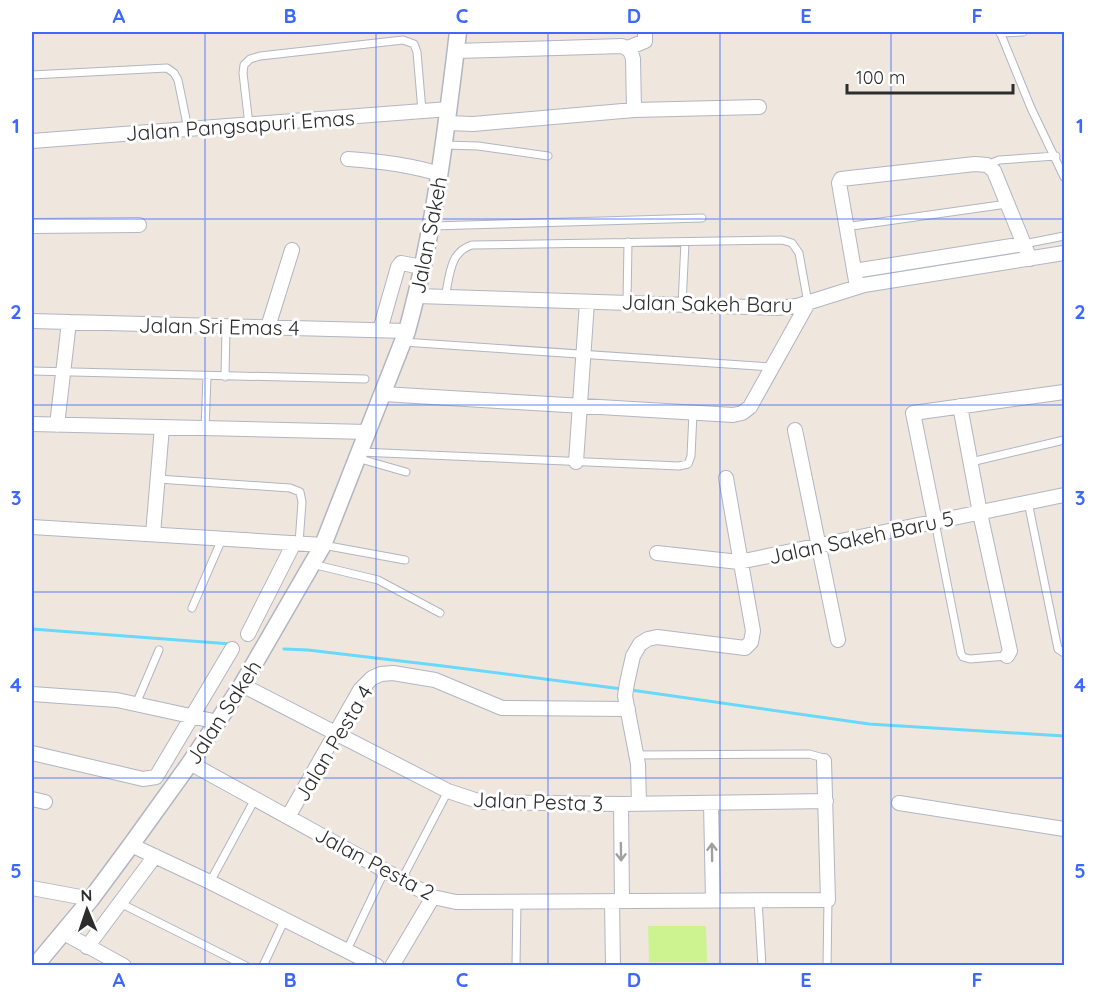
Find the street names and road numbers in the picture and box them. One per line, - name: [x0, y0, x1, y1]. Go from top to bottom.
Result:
- street label: Jalan Pangsapuri Emas: [125, 104, 355, 146]
- street label: Jalan Sakeh: [404, 174, 452, 296]
- street label: Jalan Sakeh Baru: [621, 289, 793, 317]
- street label: Jalan Sri Emas 4: [138, 312, 300, 340]
- street label: Jalan Sakeh Baru 5: [766, 505, 956, 569]
- street label: Jalan Sakeh: [180, 655, 266, 769]
- street label: Jalan Pesta 4: [288, 680, 378, 806]
- street label: Jalan Pesta 3: [472, 786, 604, 816]
- street label: Jalan Pesta 2: [311, 821, 439, 905]

